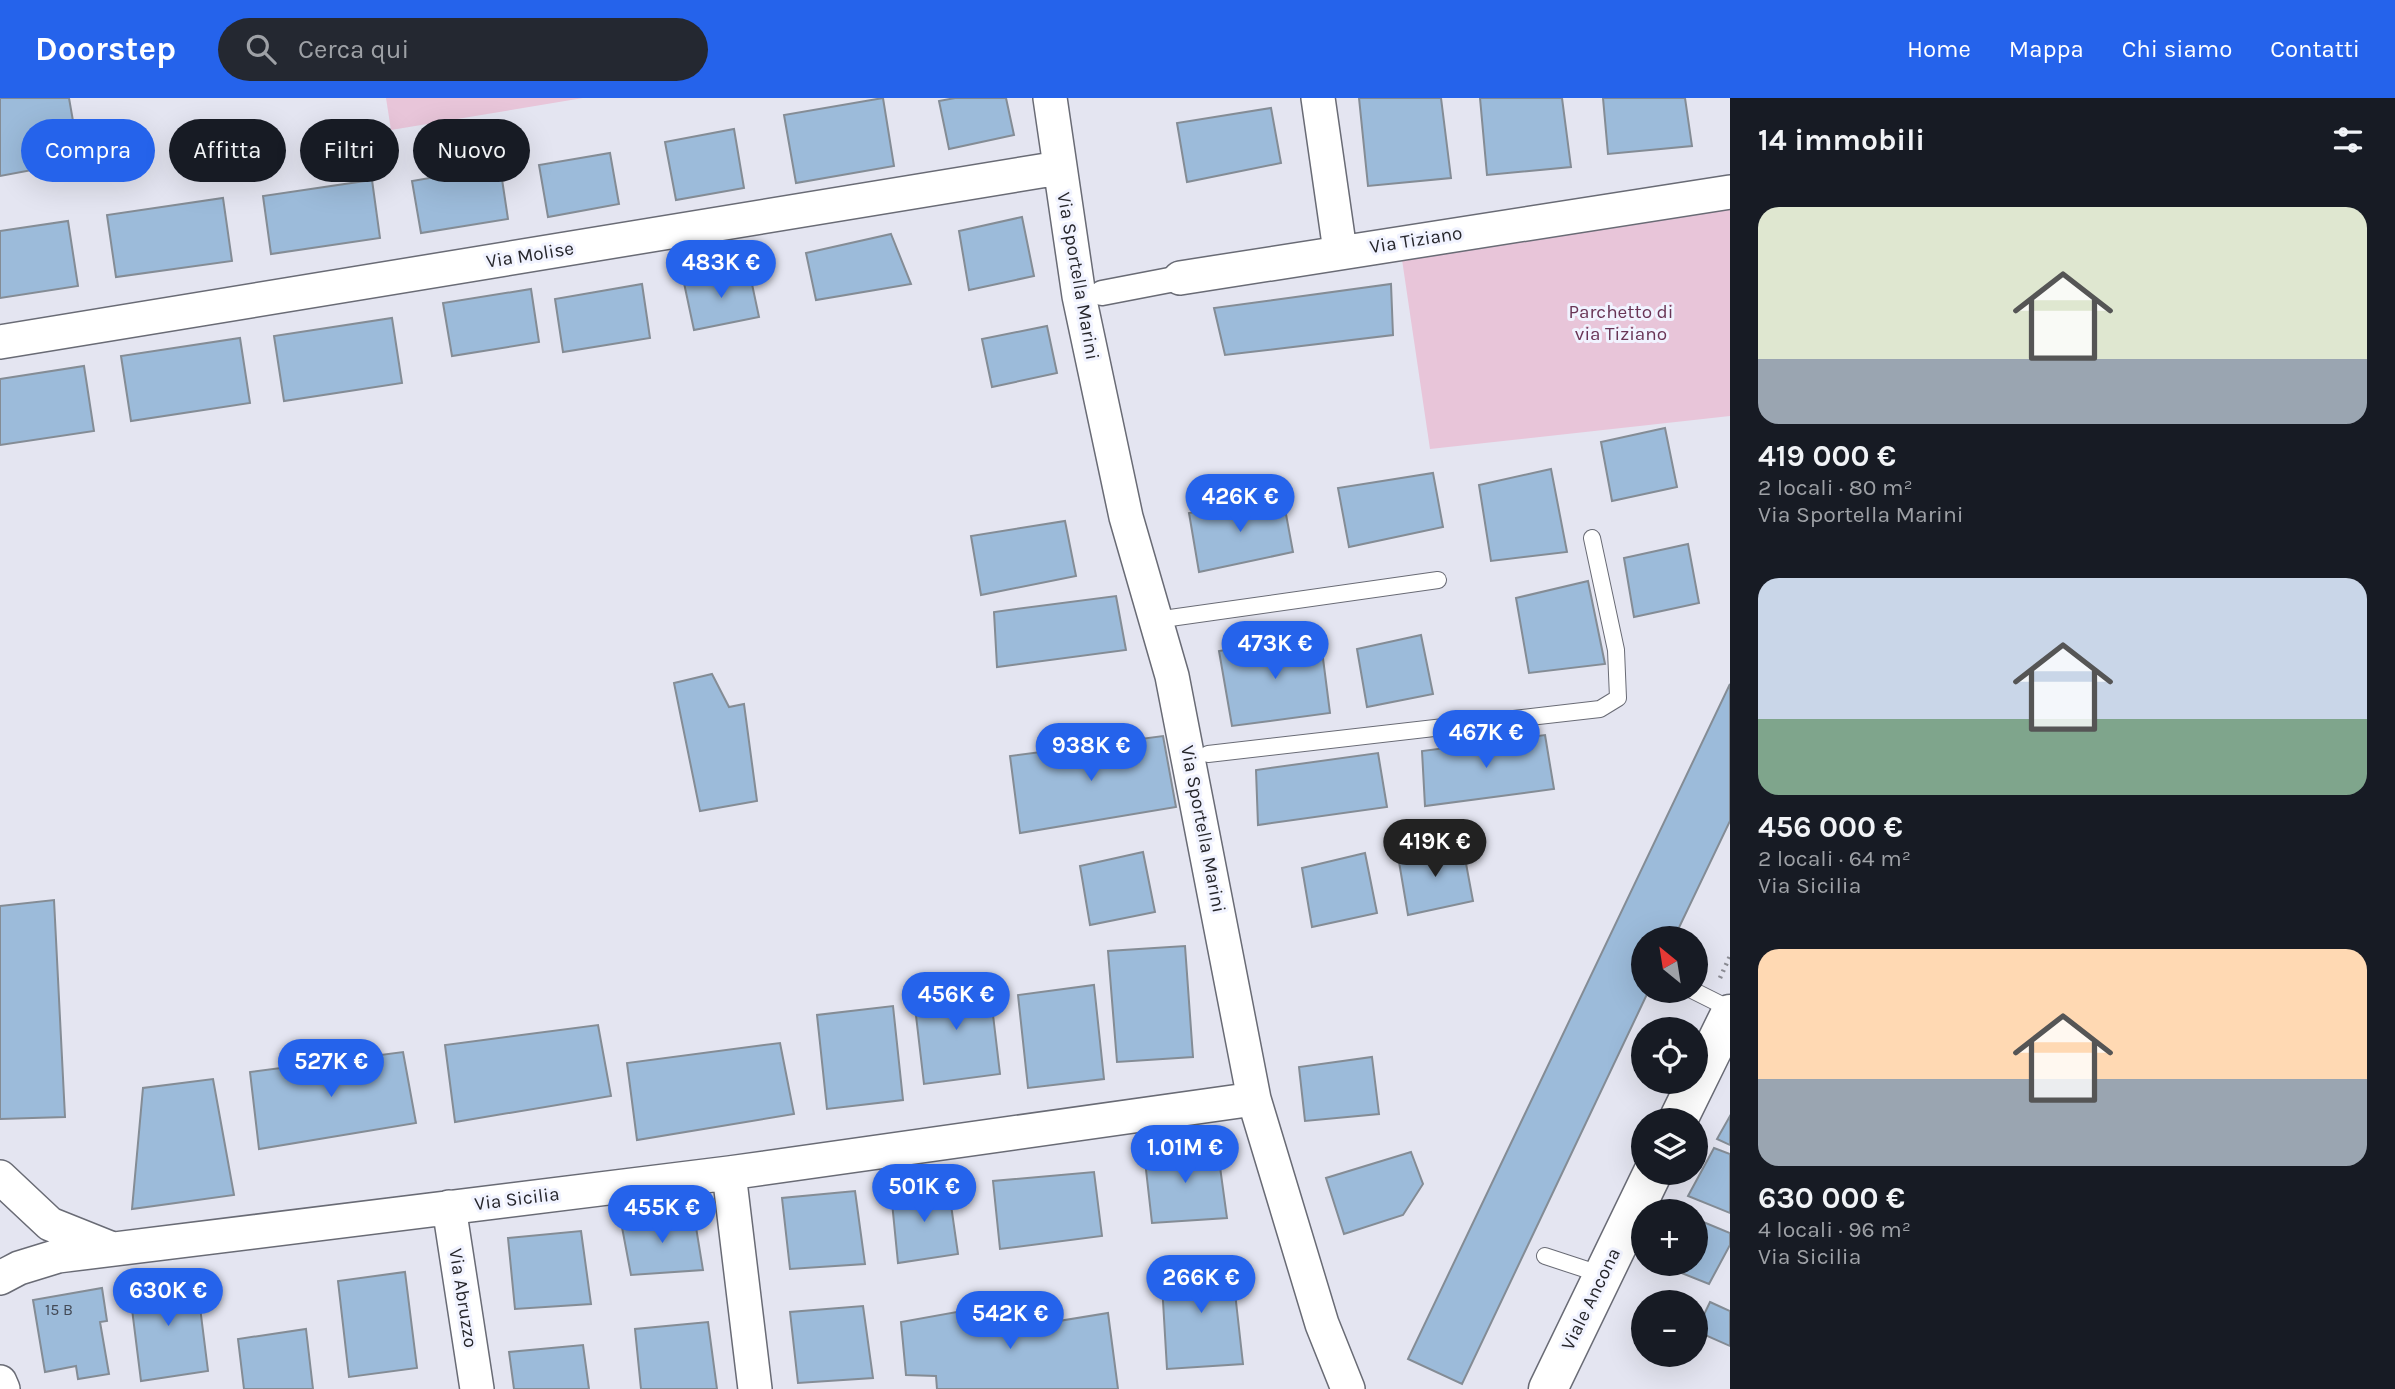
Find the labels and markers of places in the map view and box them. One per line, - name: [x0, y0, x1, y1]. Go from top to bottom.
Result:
- pin: 483K €: [664, 240, 778, 300]
- pin: 426K €: [1183, 474, 1297, 534]
- pin: 473K €: [1218, 622, 1332, 681]
- pin: 467K €: [1429, 710, 1543, 770]
- pin: 938K €: [1034, 724, 1148, 783]
- pin: 419K €: [1378, 820, 1492, 879]
- pin: 456K €: [899, 972, 1013, 1032]
- pin: 527K €: [274, 1040, 388, 1099]
- pin: 1.01M €: [1120, 1126, 1250, 1185]
- pin: 501K €: [867, 1164, 981, 1224]
- pin: 455K €: [605, 1186, 719, 1245]
- pin: 266K €: [1144, 1256, 1258, 1315]
- pin: 630K €: [111, 1268, 225, 1328]
- pin: 542K €: [953, 1292, 1067, 1351]

